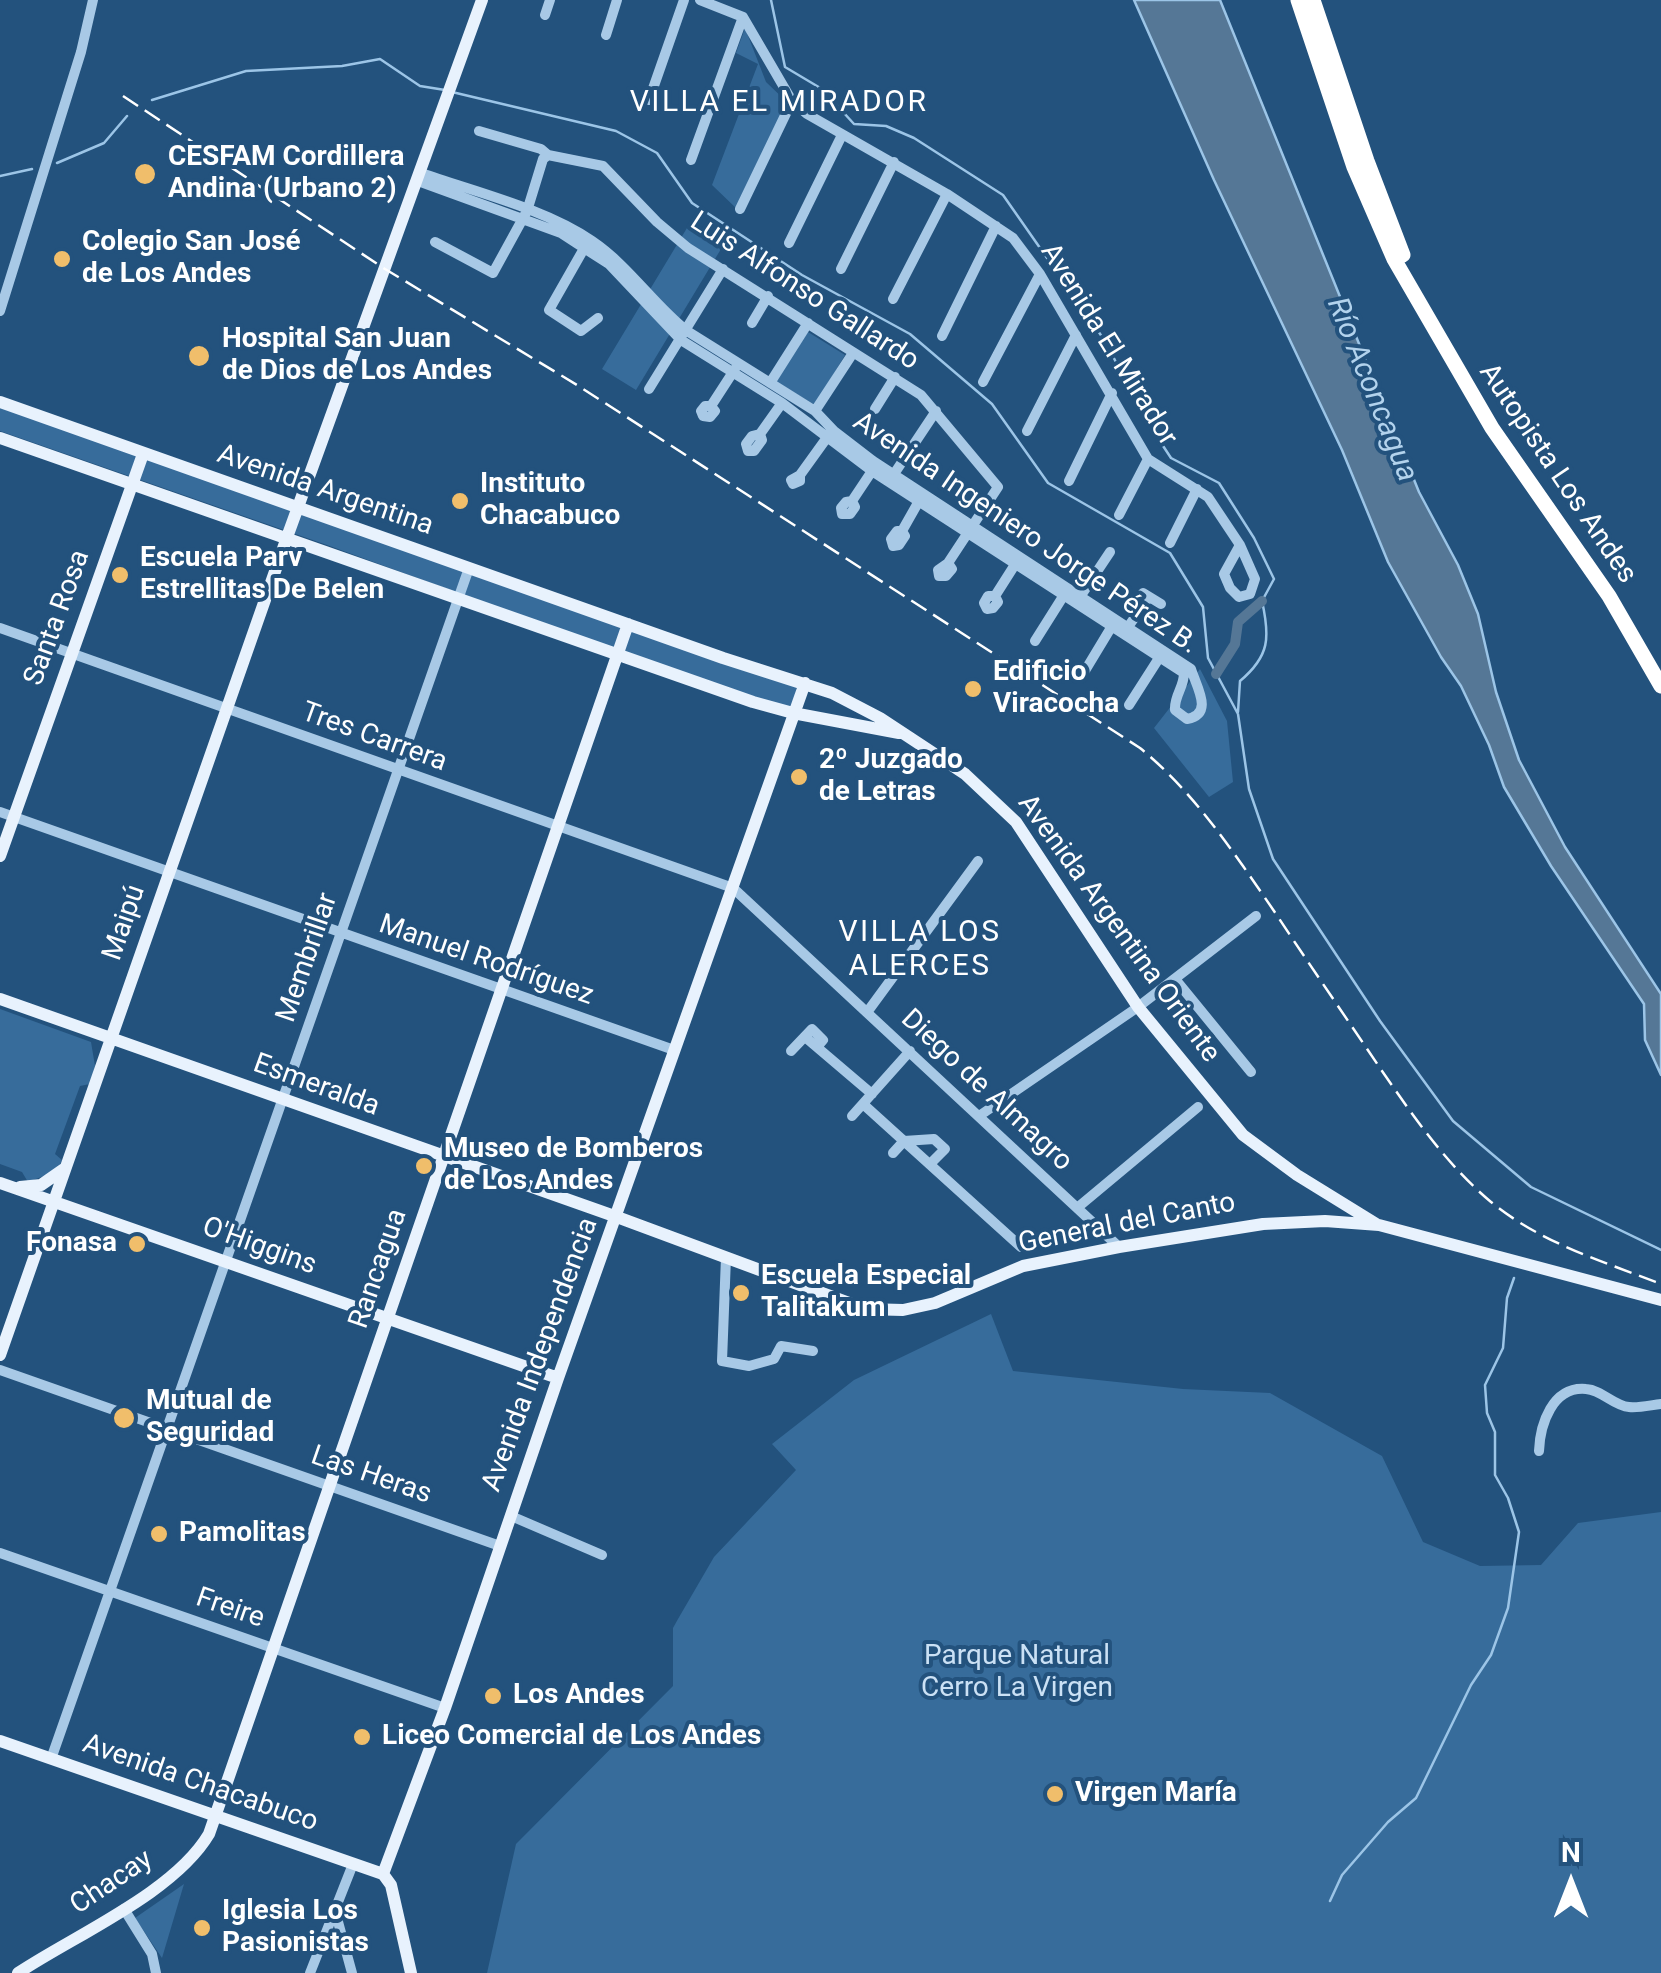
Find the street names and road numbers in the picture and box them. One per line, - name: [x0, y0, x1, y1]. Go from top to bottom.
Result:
- street label: Luis Alfonso Gallardo: [683, 206, 925, 378]
- street label: Avenida El Mirador: [1032, 238, 1184, 452]
- street label: Autopista Los Andes: [1471, 358, 1643, 590]
- street label: Avenida Ingeniero Jorge Pérez B.: [846, 406, 1204, 662]
- street label: Avenida Argentina: [213, 438, 437, 544]
- street label: Santa Rosa: [18, 546, 98, 690]
- street label: Tres Carrera: [297, 696, 451, 780]
- street label: Avenida Argentina Oriente: [1009, 788, 1227, 1070]
- street label: Maipú: [96, 881, 154, 965]
- street label: Membrillar: [270, 889, 346, 1027]
- street label: Manuel Rodríguez: [374, 909, 598, 1013]
- street label: Diego de Almagro: [893, 1003, 1079, 1179]
- street label: Esmeralda: [248, 1048, 384, 1124]
- street label: General del Canto: [1016, 1186, 1238, 1262]
- street label: Rancagua: [343, 1205, 415, 1333]
- street label: O'Higgins: [197, 1211, 321, 1283]
- street label: Avenida Independencia: [476, 1214, 606, 1496]
- street label: Las Heras: [306, 1440, 436, 1512]
- street label: Freire: [191, 1582, 269, 1636]
- street label: Avenida Chacabuco: [78, 1728, 322, 1840]
- street label: Chacay: [65, 1843, 159, 1923]

